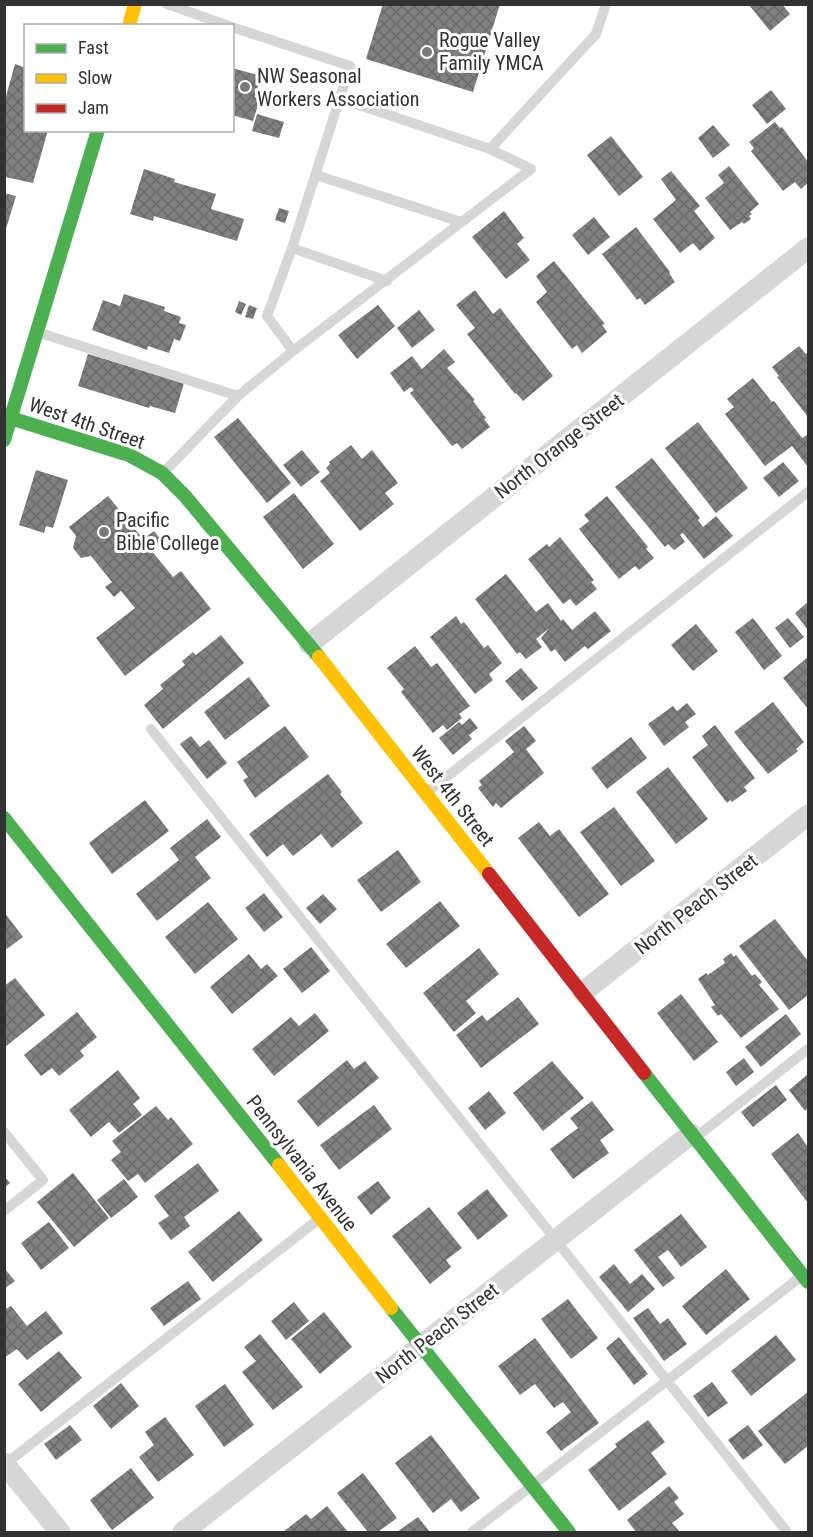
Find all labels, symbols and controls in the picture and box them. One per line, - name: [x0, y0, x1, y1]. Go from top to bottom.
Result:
- legend: [24, 24, 234, 132]
- place label: Rogue Valley Family YMCA: [439, 28, 544, 75]
- text: Fast: [78, 37, 109, 58]
- marker: Rogue Valley Family YMCA: [420, 45, 434, 59]
- place label: NW Seasonal Workers Association: [257, 64, 420, 111]
- text: Slow: [78, 67, 113, 88]
- marker: NW Seasonal Workers Association: [238, 80, 252, 94]
- text: Jam: [78, 97, 109, 118]
- street label: North Orange Street: [490, 388, 628, 504]
- street label: West 4th Street: [26, 392, 148, 454]
- place label: Pacific Bible College: [116, 508, 219, 555]
- marker: Pacific Bible College: [97, 525, 111, 539]
- street label: West 4th Street: [406, 741, 500, 851]
- street label: North Peach Street: [630, 848, 762, 959]
- street label: Pennsylvania Avenue: [242, 1090, 362, 1236]
- street label: North Peach Street: [371, 1277, 503, 1388]

